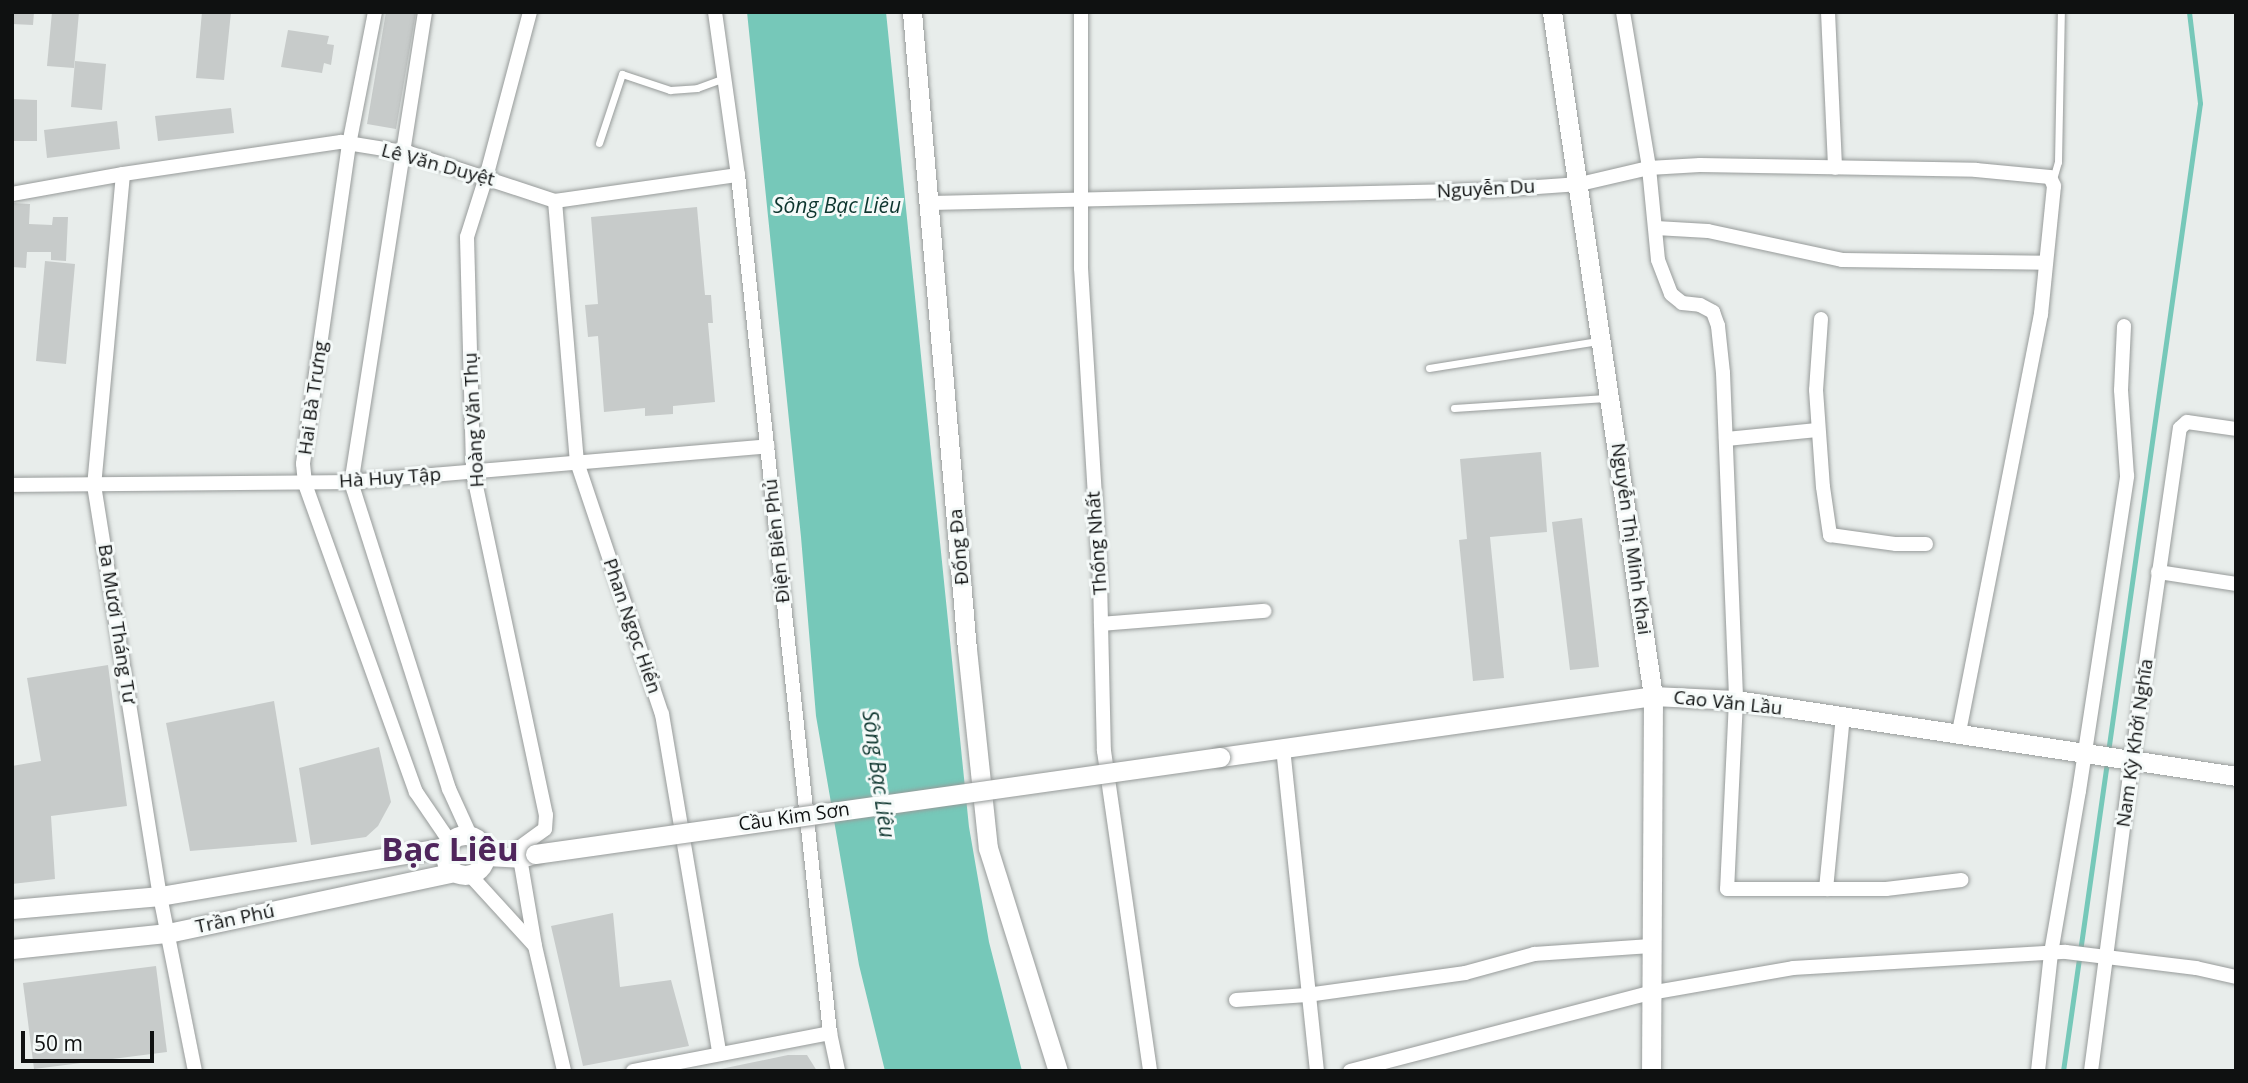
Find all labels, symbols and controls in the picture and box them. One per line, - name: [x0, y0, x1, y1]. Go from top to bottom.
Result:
- street label: Lê Văn Duyệt: [379, 139, 497, 191]
- street label: Nguyễn Du: [1436, 175, 1536, 203]
- water label: Sông Bạc Liêu: [773, 192, 901, 218]
- street label: Hai Bà Trưng: [294, 340, 332, 456]
- street label: Hoàng Văn Thụ: [459, 352, 489, 488]
- street label: Nguyễn Thị Minh Khai: [1606, 442, 1656, 636]
- street label: Hà Huy Tập: [338, 463, 442, 493]
- street label: Điện Biên Phủ: [759, 478, 795, 604]
- street label: Thống Nhất: [1082, 490, 1112, 596]
- street label: Đống Đa: [944, 508, 974, 586]
- street label: Ba Mươi Tháng Tư: [93, 543, 141, 705]
- street label: Phan Ngọc Hiển: [598, 555, 666, 697]
- street label: Nam Kỳ Khởi Nghĩa: [2112, 657, 2158, 829]
- street label: Cao Văn Lầu: [1672, 686, 1784, 720]
- water label: Sông Bạc Liêu: [858, 709, 900, 839]
- street label: Cầu Kim Sơn: [737, 798, 851, 836]
- district label: Bạc Liêu: [381, 829, 519, 869]
- street label: Trần Phú: [193, 900, 277, 938]
- scale bar: [24, 1016, 158, 1060]
- text: 50 m: [34, 1029, 83, 1057]

